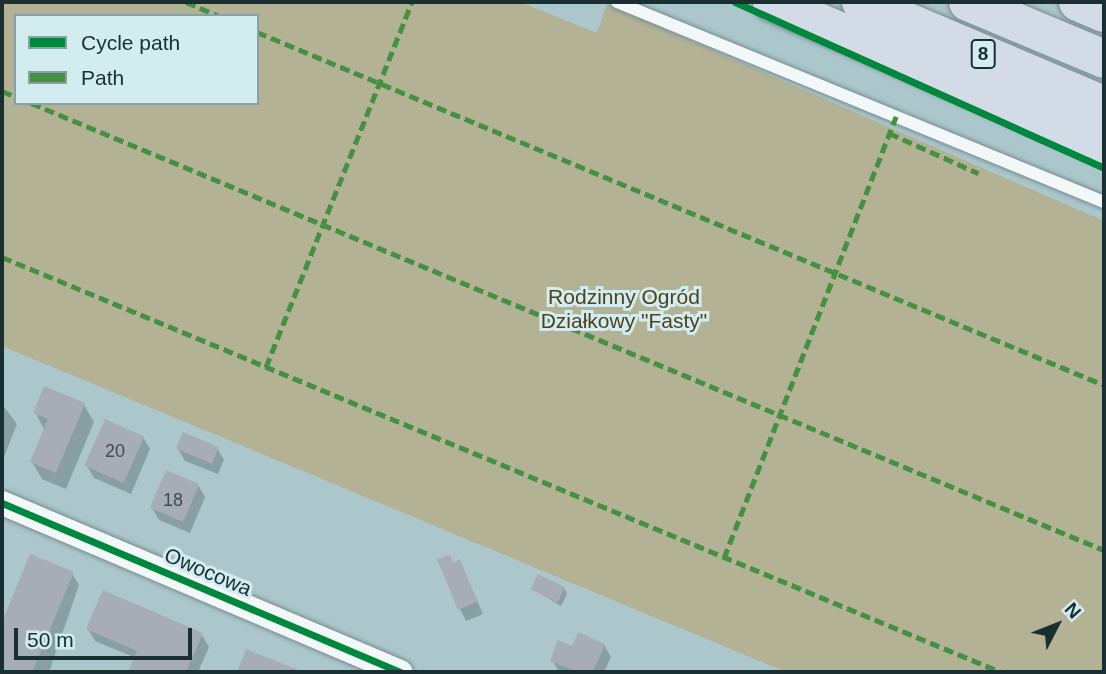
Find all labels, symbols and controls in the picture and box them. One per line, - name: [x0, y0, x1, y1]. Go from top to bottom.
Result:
- legend: [14, 14, 259, 105]
- text: Cycle path: [81, 31, 180, 54]
- road number: 8: [969, 38, 997, 70]
- text: Path: [81, 66, 124, 89]
- park label: Rodzinny Ogród Działkowy "Fasty": [541, 284, 707, 334]
- house number: 20: [105, 440, 125, 462]
- house number: 18: [163, 489, 183, 511]
- street label: Owocowa: [161, 542, 255, 602]
- north arrow: [1022, 590, 1092, 660]
- text: N: [1061, 598, 1085, 623]
- scale bar: [18, 614, 196, 658]
- text: 50 m: [27, 628, 74, 651]

